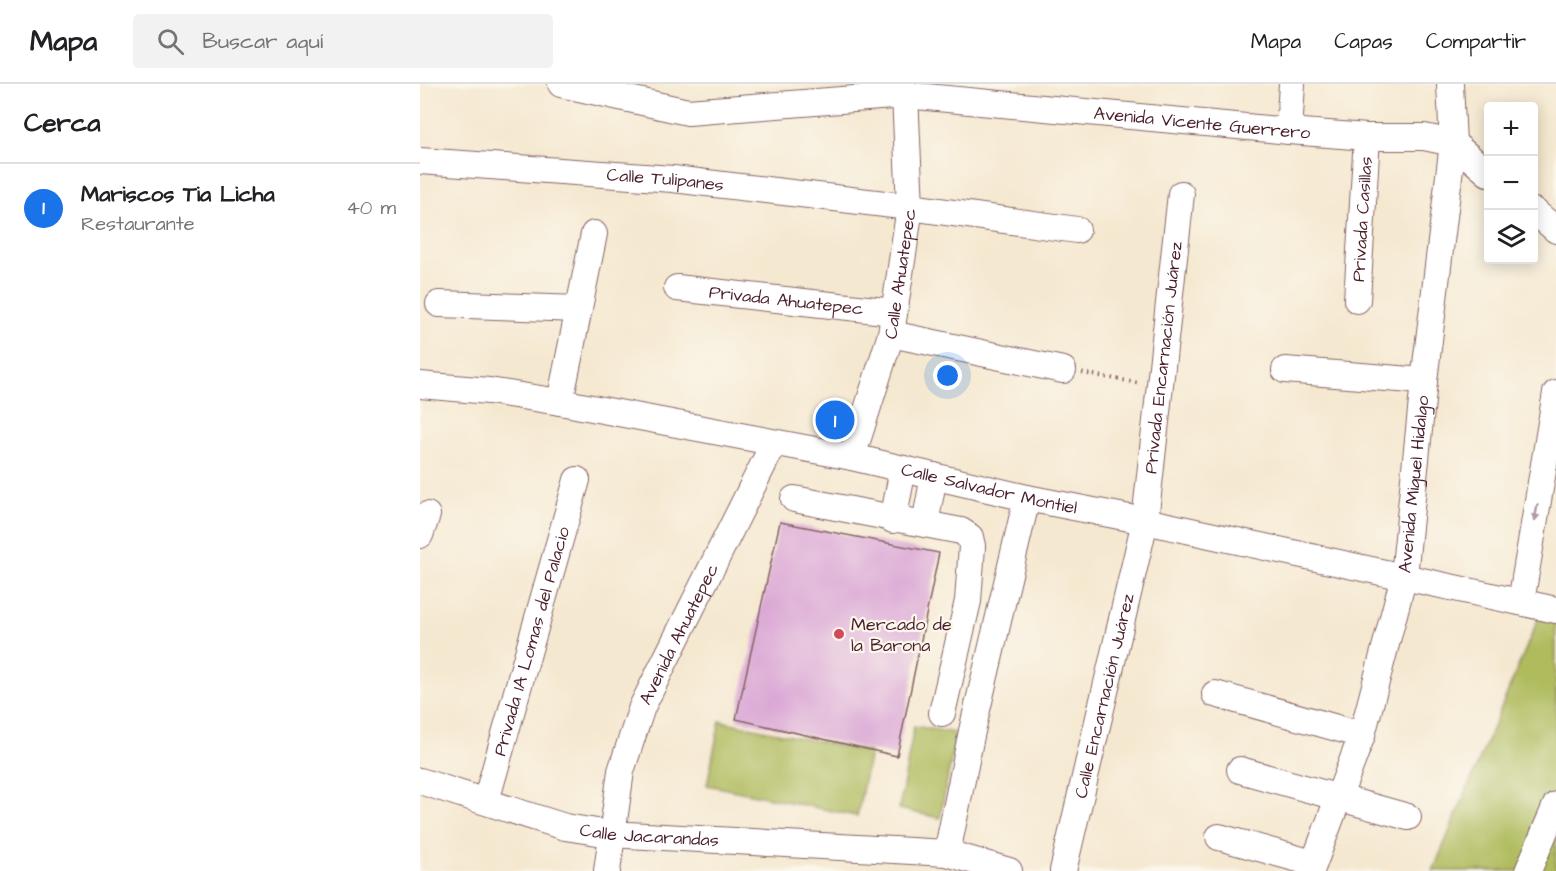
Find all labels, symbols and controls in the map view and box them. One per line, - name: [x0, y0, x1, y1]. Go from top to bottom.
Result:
- search box: [133, 14, 553, 68]
- text: Mapa: [30, 22, 97, 61]
- icon: search: [154, 25, 187, 58]
- text: Buscar aquí: [202, 26, 323, 57]
- text: Mapa: [1251, 27, 1301, 56]
- text: Capas: [1334, 27, 1393, 56]
- text: Compartir: [1426, 27, 1526, 56]
- street label: Avenida Vicente Guerrero: [1093, 101, 1311, 146]
- map controls: [1484, 102, 1538, 264]
- button: +: [1484, 102, 1538, 156]
- text: Cerca: [24, 105, 101, 141]
- street label: Privada Casillas: [1346, 156, 1379, 283]
- button: −: [1484, 156, 1538, 210]
- street label: Calle Tulipanes: [606, 162, 725, 198]
- text: Mariscos Tia Licha: [81, 179, 275, 210]
- text: 1: [42, 194, 45, 222]
- text: 40 m: [346, 194, 396, 222]
- street label: Calle Ahuatepec: [878, 207, 923, 341]
- text: Restaurante: [81, 210, 195, 238]
- button: layers: [1484, 210, 1538, 264]
- street label: Privada Encarnación Juárez: [1138, 240, 1189, 475]
- street label: Privada Ahuatepec: [708, 280, 865, 322]
- your location: [933, 361, 962, 390]
- street label: Avenida Miguel Hidalgo: [1392, 394, 1435, 574]
- pin: 1: [816, 398, 854, 442]
- street label: Calle Salvador Montiel: [899, 457, 1079, 521]
- one-way arrow: [1531, 503, 1540, 522]
- street label: Privada 1A Lomas del Palacio: [487, 524, 576, 759]
- street label: Avenida Ahuatepec: [633, 559, 725, 709]
- street label: Calle Encarnación Juárez: [1068, 591, 1141, 801]
- place label: Mercado de la Barona: [851, 612, 952, 658]
- marker: Mercado de la Barona: [832, 627, 846, 641]
- street label: Calle Jacarandas: [578, 817, 720, 853]

